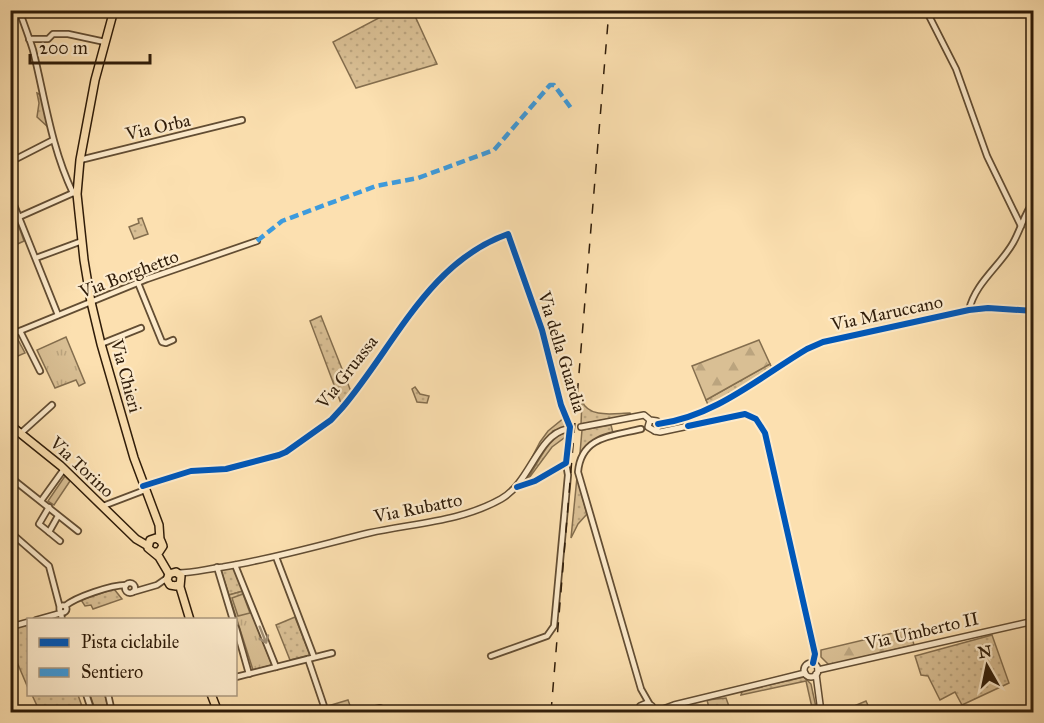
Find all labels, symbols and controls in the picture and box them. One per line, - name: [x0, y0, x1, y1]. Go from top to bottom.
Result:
- scale bar: [30, 27, 150, 65]
- text: 200 m: [39, 37, 88, 59]
- street label: Via Orba: [123, 109, 193, 145]
- street label: Via Borghetto: [75, 245, 182, 304]
- street label: Via della Guardia: [533, 288, 591, 415]
- street label: Via Maruccano: [828, 290, 945, 336]
- street label: Via Gruassa: [311, 331, 383, 414]
- street label: Via Chieri: [105, 336, 146, 415]
- street label: Via Torino: [45, 431, 119, 502]
- street label: Via Rubatto: [371, 489, 464, 528]
- street label: Via Umberto II: [862, 607, 981, 655]
- legend: [27, 618, 237, 696]
- one-way arrow: [258, 626, 269, 644]
- text: Pista ciclabile: [81, 631, 179, 653]
- north arrow: [957, 636, 1017, 696]
- text: N: [977, 641, 993, 662]
- text: Sentiero: [81, 661, 143, 683]

